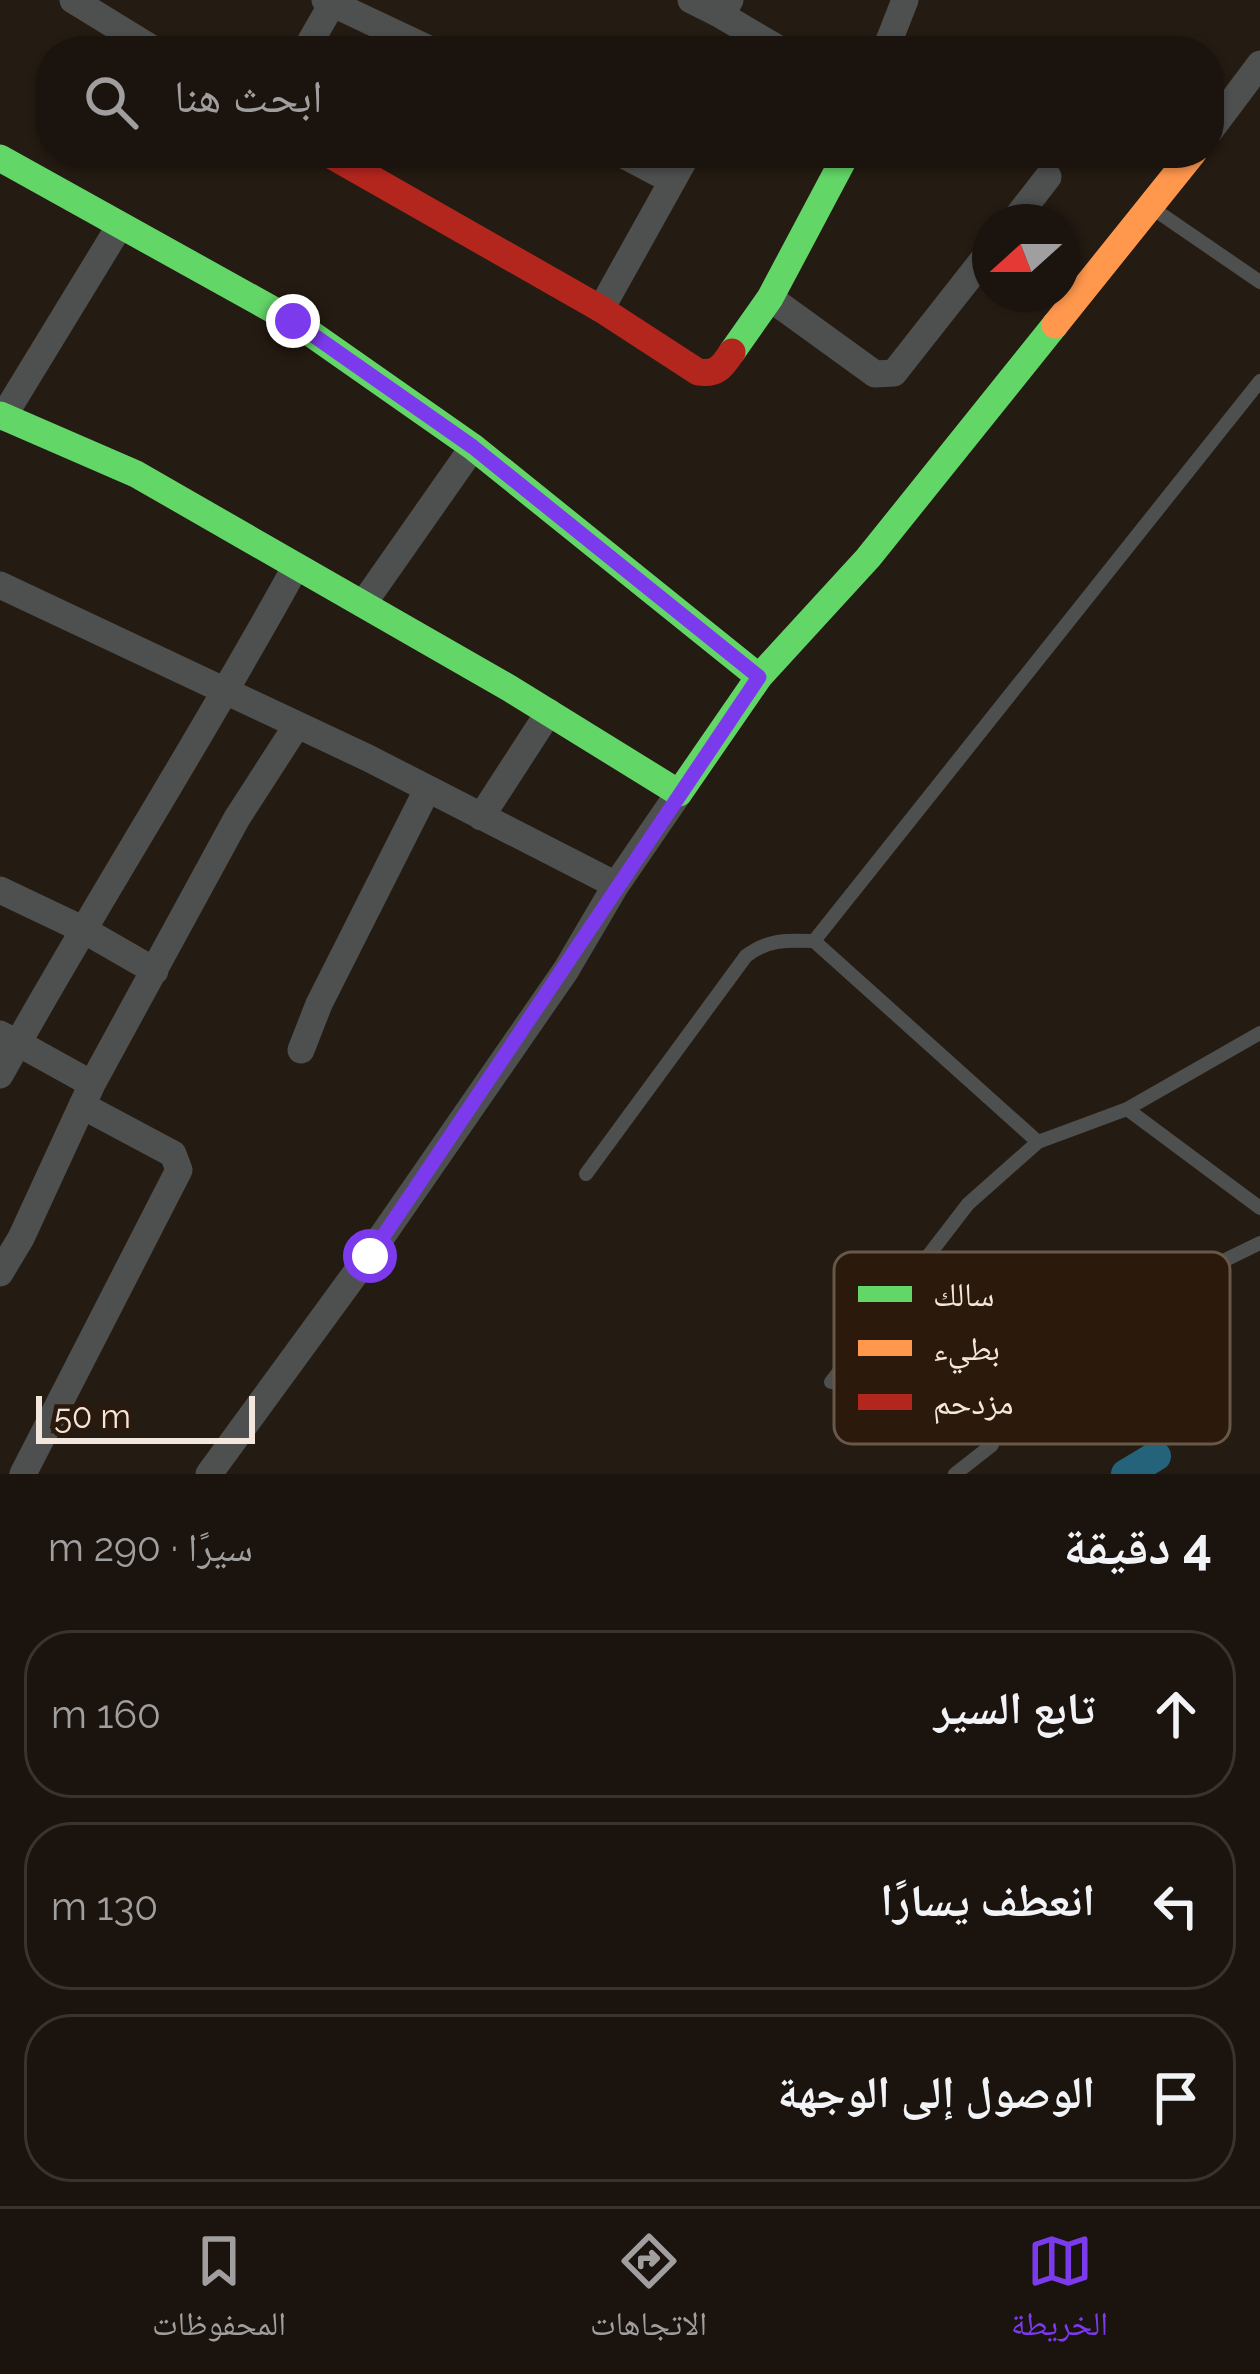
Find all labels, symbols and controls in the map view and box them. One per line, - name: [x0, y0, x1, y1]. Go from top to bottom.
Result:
- search box: [36, 36, 1224, 168]
- icon: search: [78, 69, 144, 135]
- text: ابحث هنا: [174, 70, 323, 123]
- north arrow: [972, 204, 1080, 312]
- route end: [266, 294, 320, 348]
- route start: [343, 1229, 397, 1283]
- legend: [834, 1252, 1230, 1444]
- text: سالك: [933, 1275, 994, 1314]
- text: بطيء: [933, 1329, 1000, 1374]
- text: مزدحم: [933, 1383, 1013, 1425]
- scale bar: [36, 1390, 255, 1443]
- text: 50 m: [54, 1397, 131, 1436]
- text: 4 دقيقة: [1064, 1516, 1212, 1576]
- text: سيرًا · 290 m: [48, 1524, 253, 1570]
- icon: ahead: [1143, 1681, 1209, 1747]
- text: تابع السير: [934, 1682, 1095, 1735]
- text: 160 m: [51, 1691, 161, 1737]
- icon: left: [1143, 1873, 1209, 1939]
- text: انعطف يسارًا: [880, 1874, 1095, 1927]
- text: 130 m: [51, 1883, 158, 1929]
- icon: arrive: [1143, 2065, 1209, 2131]
- text: الوصول إلى الوجهة: [777, 2066, 1095, 2119]
- tab: المحفوظات: [152, 2228, 286, 2356]
- tab: الاتجاهات: [590, 2228, 707, 2356]
- tab: الخريطة: [1011, 2228, 1108, 2356]

